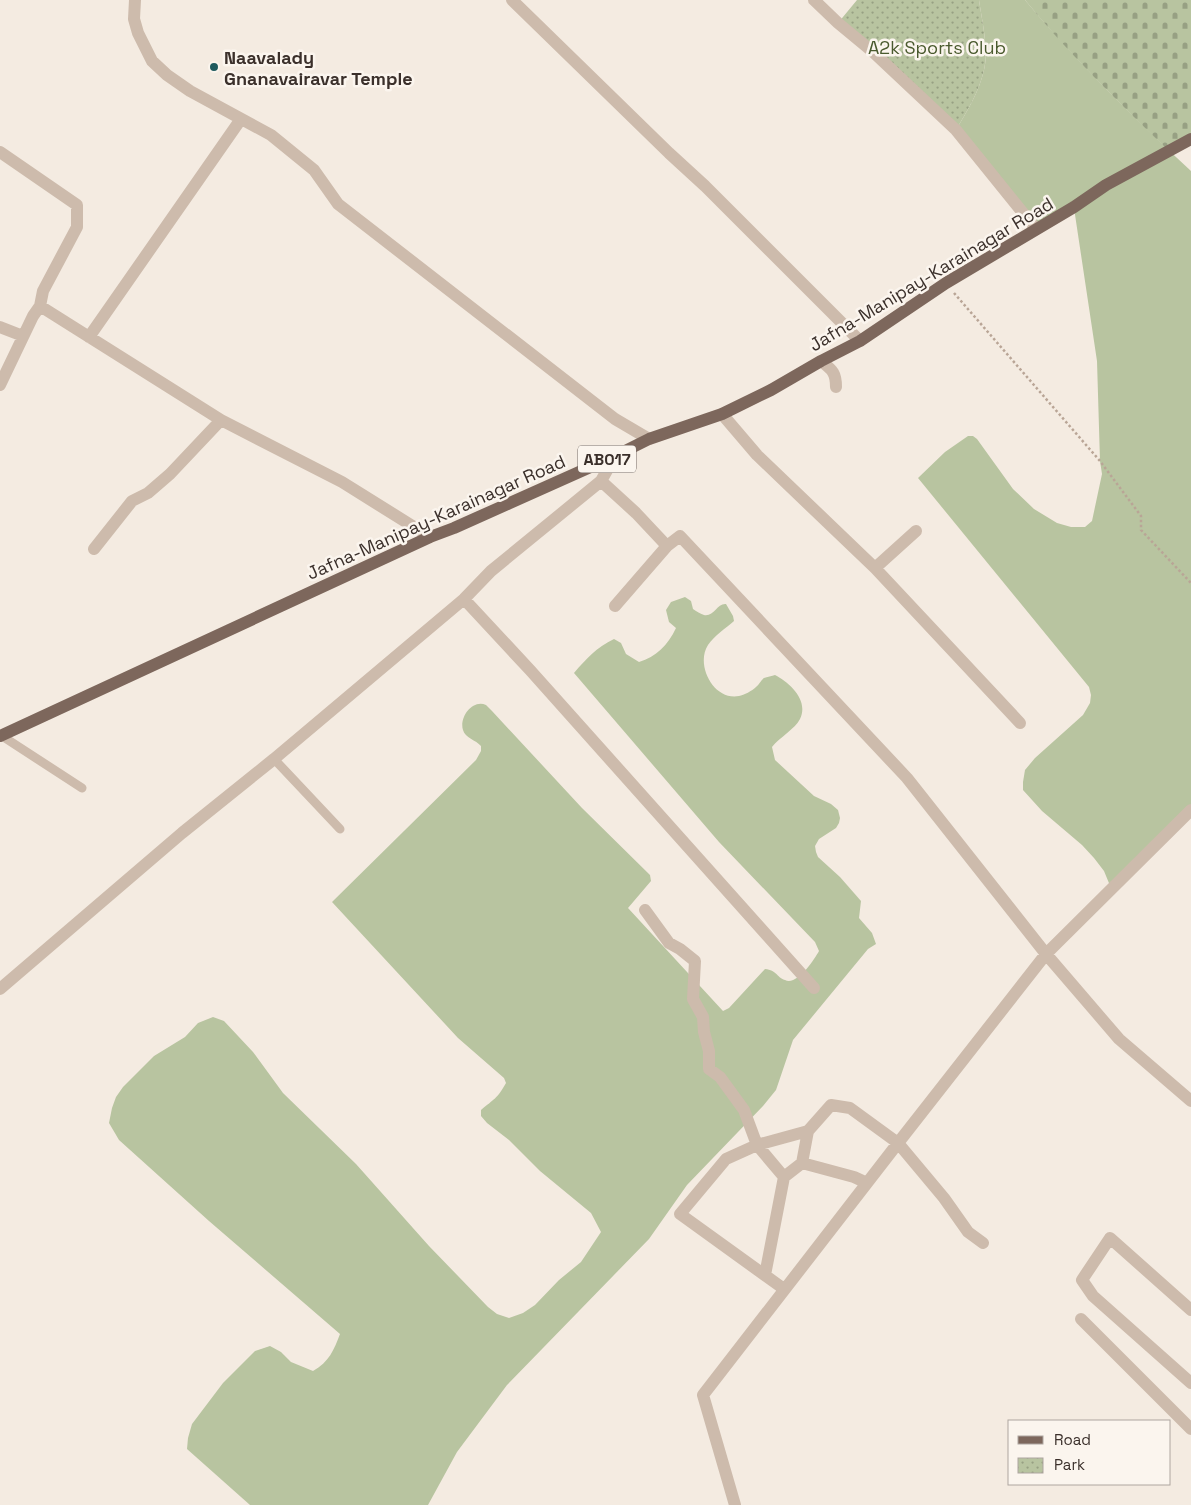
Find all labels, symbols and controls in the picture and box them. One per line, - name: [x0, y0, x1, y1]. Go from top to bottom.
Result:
- park label: A2k Sports Club: [868, 36, 1006, 59]
- place label: Naavalady Gnanavairavar Temple: [224, 46, 413, 90]
- marker: Naavalady Gnanavairavar Temple: [208, 61, 220, 73]
- street label: Jafna-Manipay-Karainagar Road: [805, 192, 1057, 356]
- road number: AB017: [578, 446, 636, 472]
- street label: Jafna-Manipay-Karainagar Road: [303, 449, 569, 585]
- legend: [1008, 1420, 1171, 1485]
- text: Road: [1054, 1430, 1091, 1449]
- text: Park: [1054, 1455, 1085, 1474]

